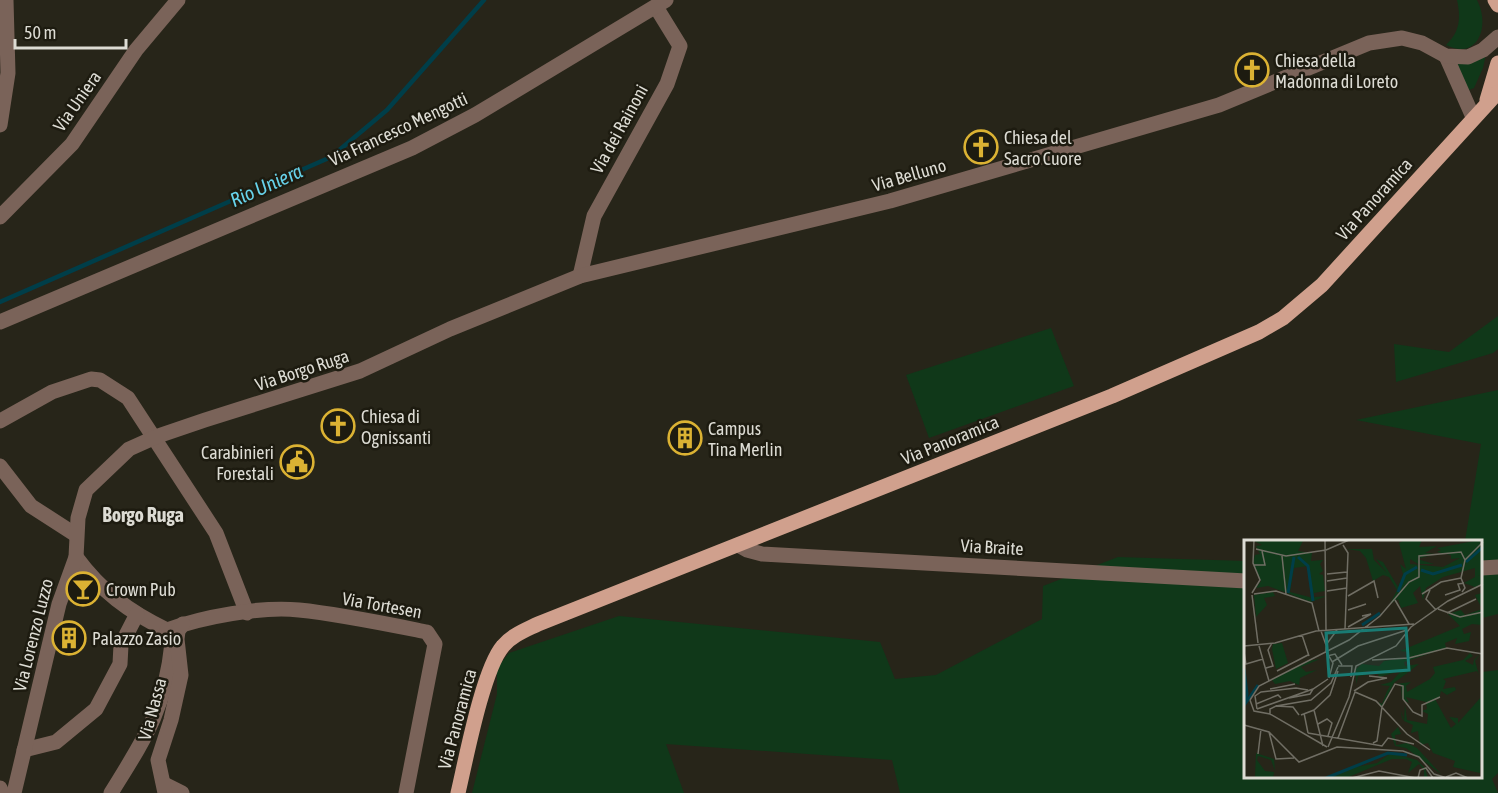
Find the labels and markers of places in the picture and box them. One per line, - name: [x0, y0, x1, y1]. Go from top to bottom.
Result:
- place label: Chiesa della Madonna di Loreto: [1275, 50, 1398, 92]
- church icon: Chiesa della Madonna di Loreto: [1234, 52, 1270, 88]
- place label: Chiesa del Sacro Cuore: [1004, 127, 1082, 169]
- church icon: Chiesa del Sacro Cuore: [963, 129, 999, 165]
- place label: Chiesa di Ognissanti: [361, 406, 431, 448]
- church icon: Chiesa di Ognissanti: [320, 408, 356, 444]
- place label: Campus Tina Merlin: [708, 418, 782, 460]
- building icon: Campus Tina Merlin: [667, 420, 703, 456]
- place label: Carabinieri Forestali: [201, 442, 274, 484]
- public building icon: Carabinieri Forestali: [279, 444, 315, 480]
- bar icon: Crown Pub: [65, 571, 101, 607]
- place label: Crown Pub: [106, 579, 176, 600]
- building icon: Palazzo Zasio: [51, 620, 87, 656]
- place label: Palazzo Zasio: [92, 628, 181, 649]

